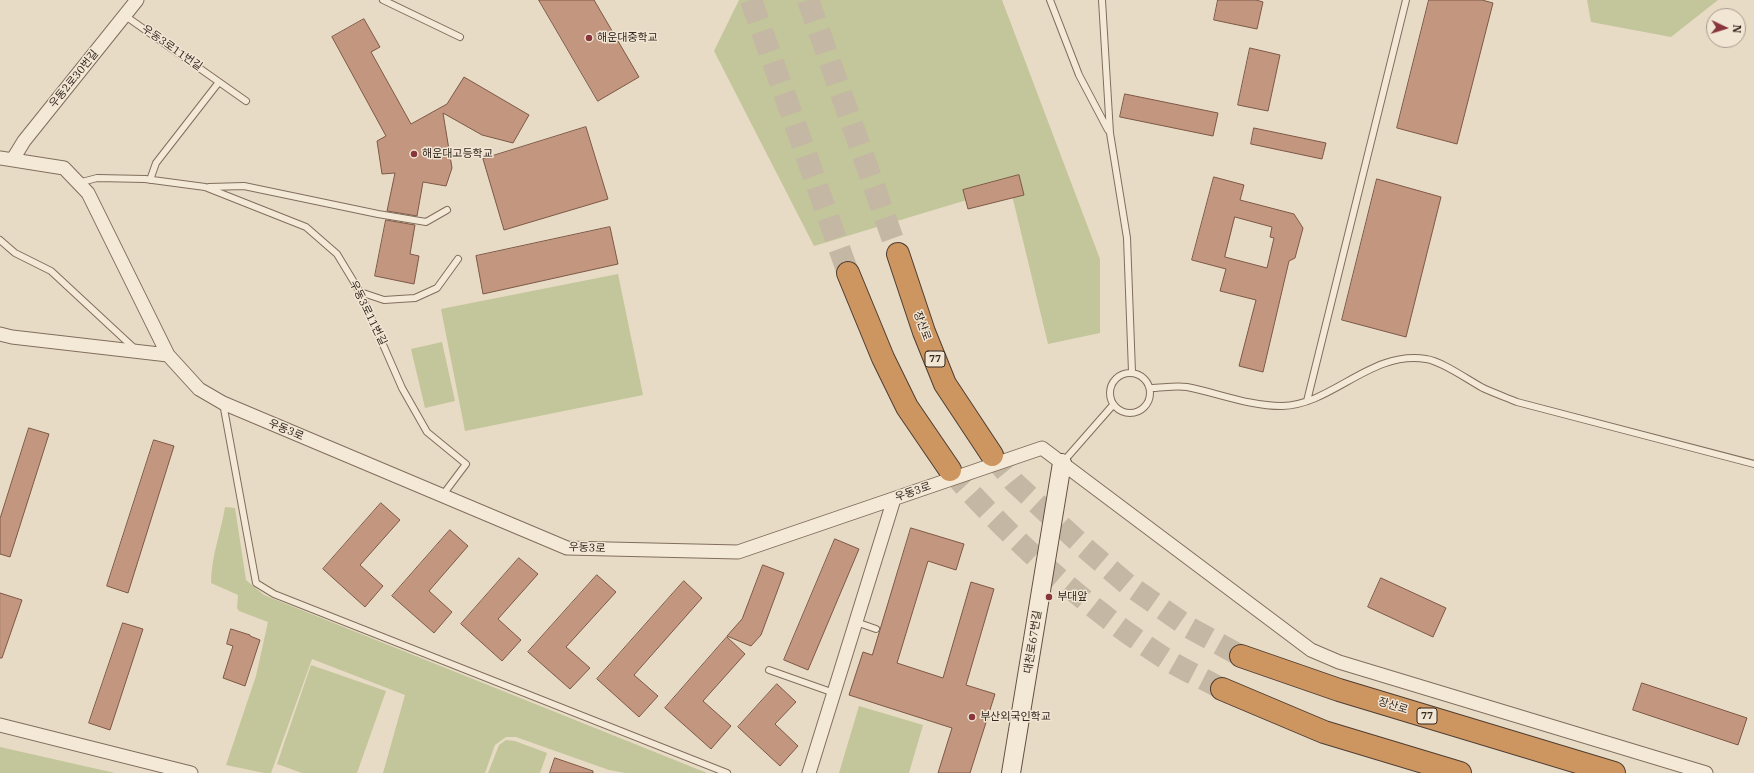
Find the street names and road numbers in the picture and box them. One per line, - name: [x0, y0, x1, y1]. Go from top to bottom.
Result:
- street label: 우동3로11번길: [139, 22, 205, 74]
- street label: 우동2로30번길: [47, 47, 101, 111]
- street label: 우동3로11번길: [347, 278, 389, 348]
- street label: 장산로: [911, 309, 933, 343]
- road number: 77: [925, 351, 945, 367]
- street label: 우동3로: [266, 417, 306, 443]
- street label: 우동3로: [893, 480, 933, 504]
- street label: 우동3로: [568, 540, 606, 556]
- street label: 대천로67번길: [1021, 609, 1045, 675]
- street label: 장산로: [1377, 695, 1409, 717]
- road number: 77: [1417, 708, 1437, 724]

